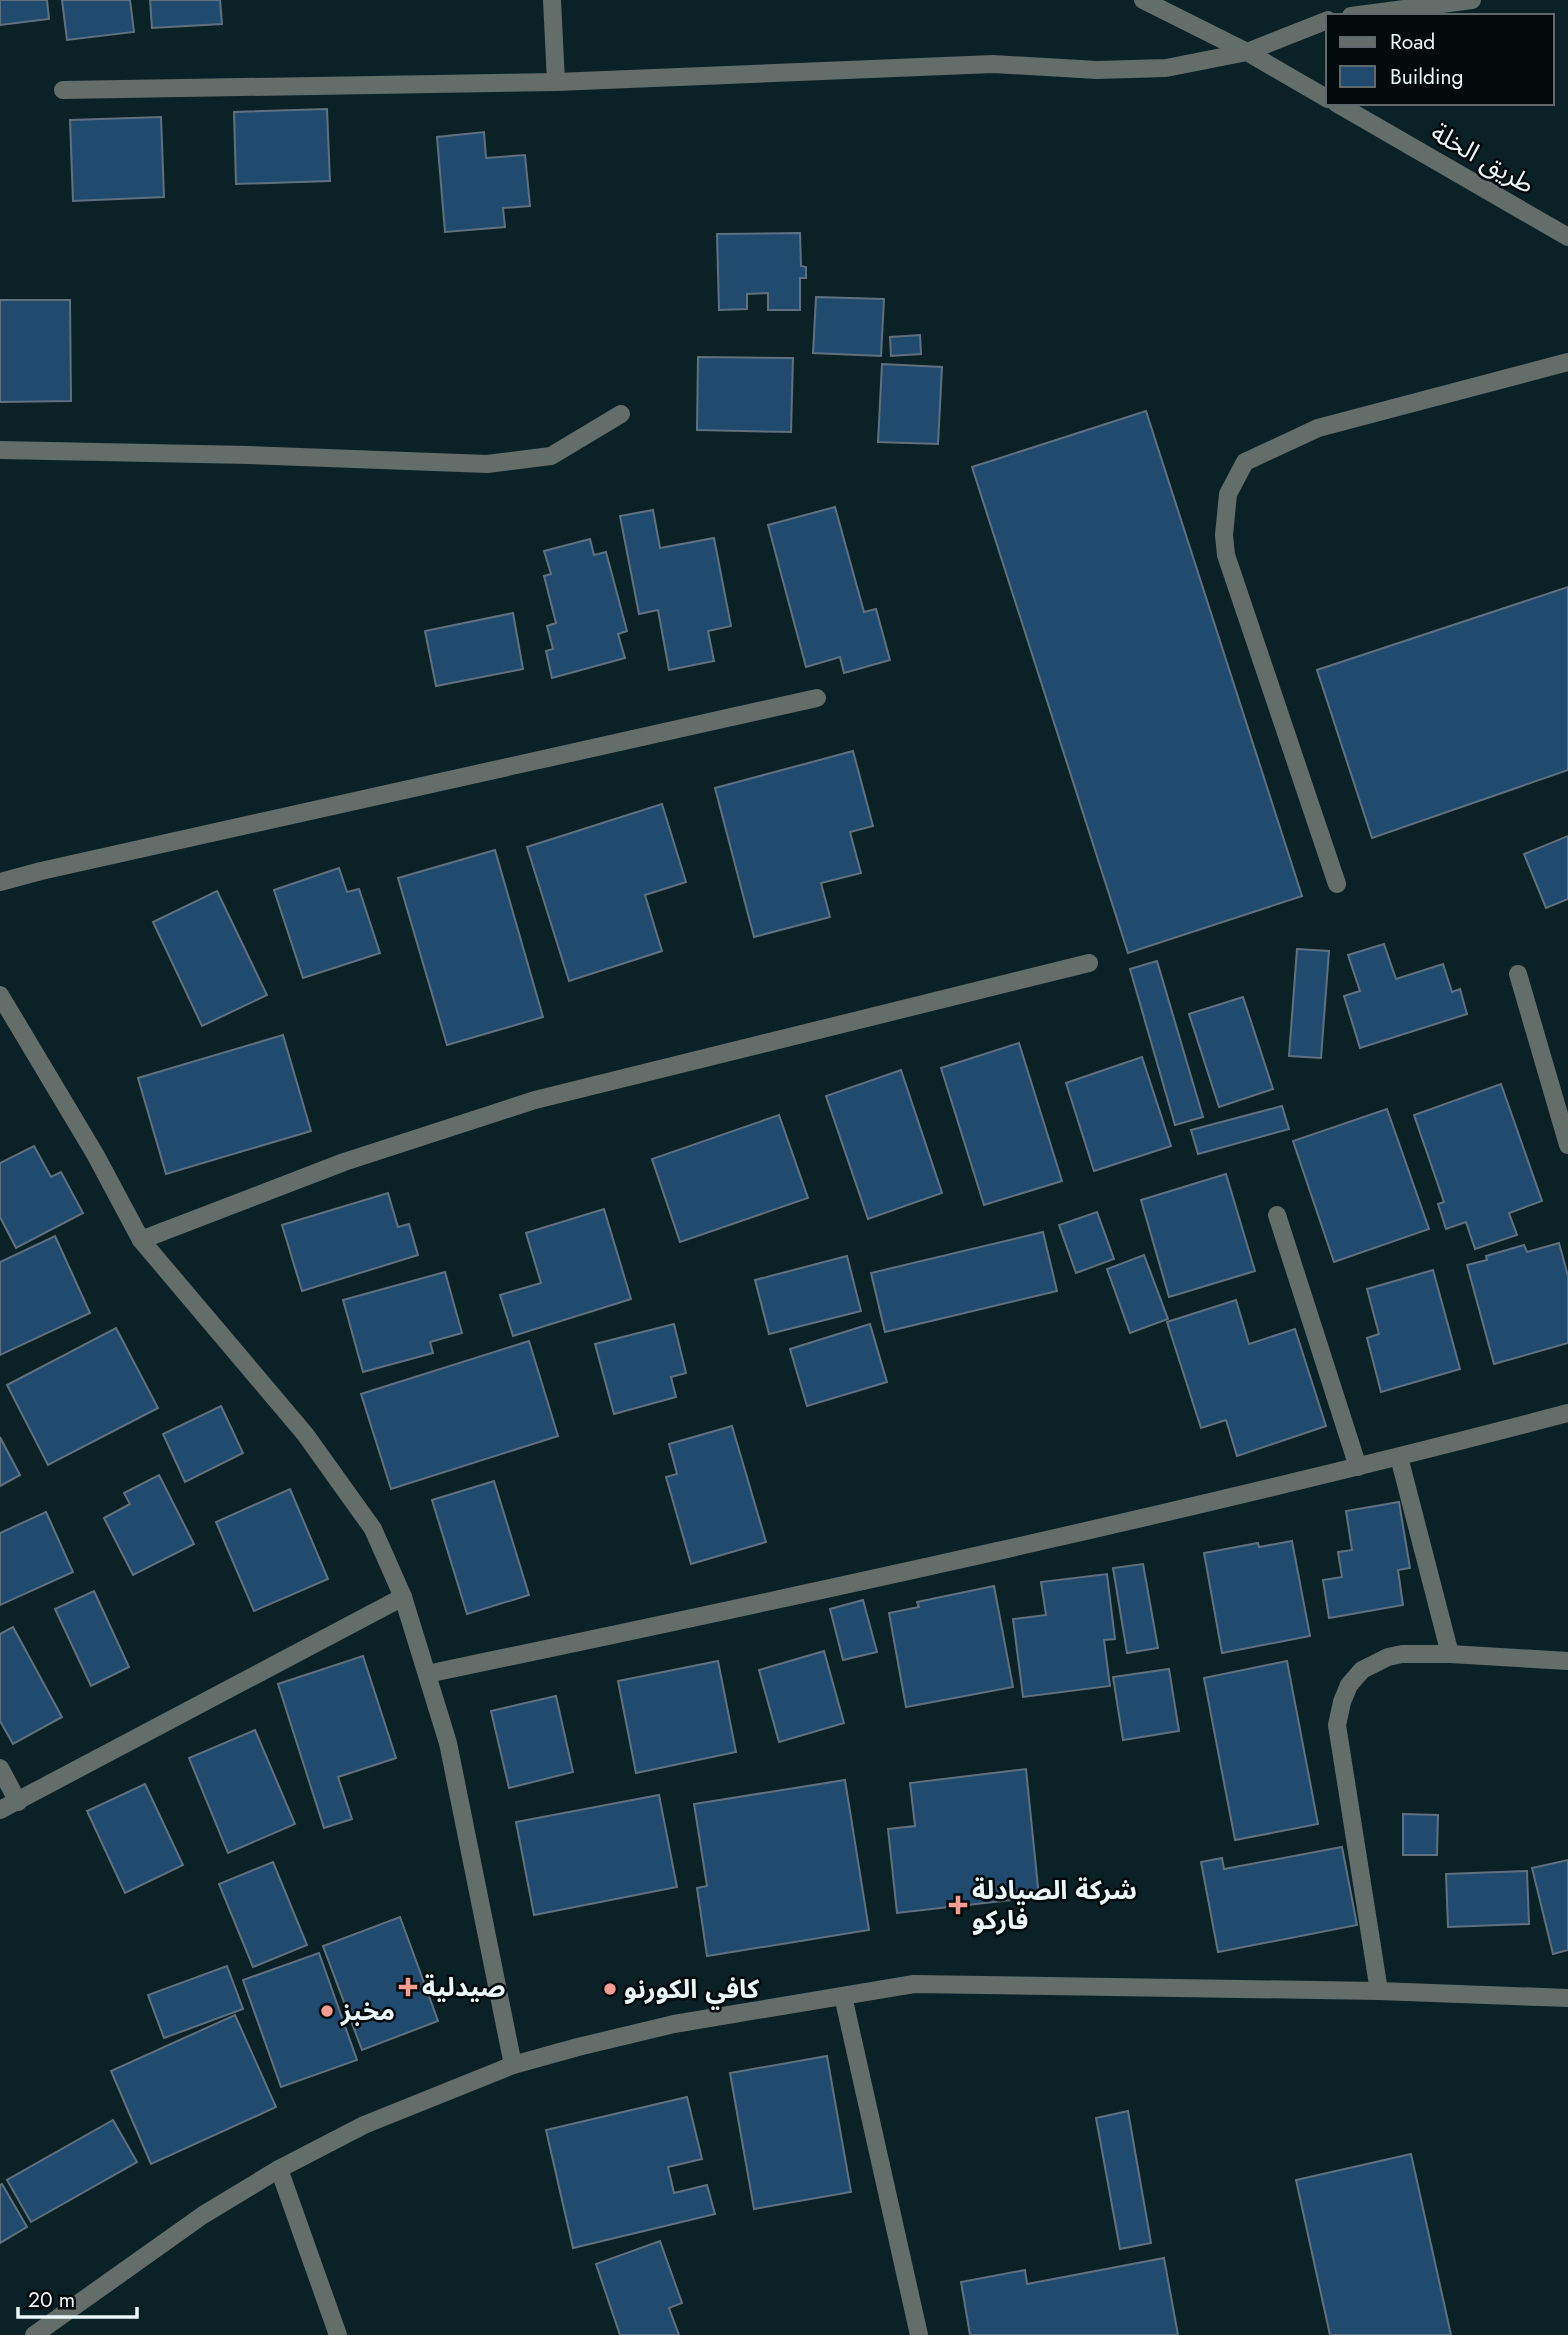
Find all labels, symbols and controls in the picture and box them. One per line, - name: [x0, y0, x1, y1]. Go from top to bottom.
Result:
- legend: [1326, 14, 1554, 105]
- text: Road: [1390, 27, 1435, 57]
- text: Building: [1390, 62, 1463, 92]
- street label: طريق الخلة: [1424, 113, 1542, 203]
- place label: شركة الصيادلة فاركو: [972, 1871, 1137, 1939]
- marker: شركة الصيادلة فاركو: [950, 1897, 966, 1913]
- place label: صيدلية: [422, 1968, 506, 2006]
- place label: كافي الكورنو: [624, 1970, 760, 2010]
- marker: صيدلية: [400, 1979, 416, 1995]
- marker: كافي الكورنو: [602, 1981, 618, 1997]
- place label: مخبز: [340, 1992, 395, 2030]
- marker: مخبز: [319, 2003, 335, 2019]
- scale bar: [18, 2276, 136, 2320]
- text: 20 m: [28, 2285, 75, 2315]

